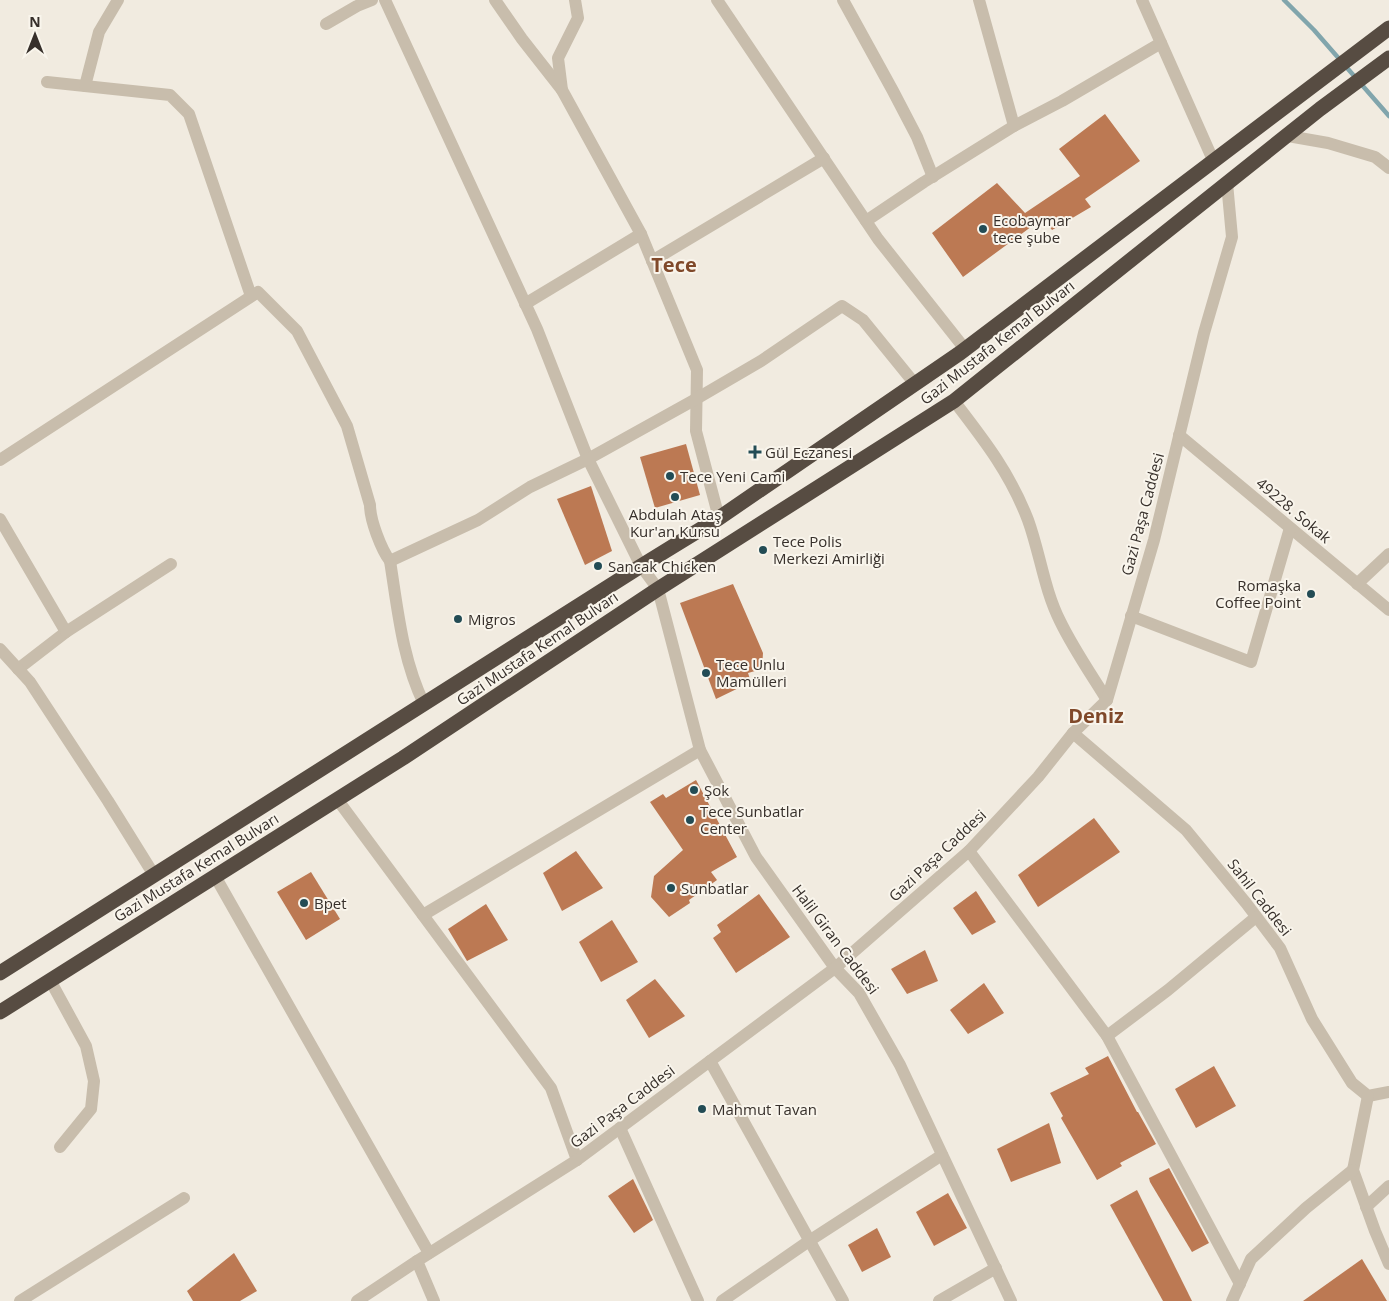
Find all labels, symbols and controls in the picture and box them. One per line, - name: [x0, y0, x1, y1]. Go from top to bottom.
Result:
- north arrow: [10, 10, 60, 60]
- text: N: [29, 12, 41, 31]
- place label: Ecobaymar tece şube: [993, 210, 1071, 247]
- marker: Ecobaymar tece şube: [977, 223, 989, 235]
- district label: Tece: [651, 251, 697, 278]
- street label: Gazi Mustafa Kemal Bulvarı: [916, 275, 1078, 409]
- place label: Gül Eczanesi: [765, 442, 852, 462]
- marker: Gül Eczanesi: [749, 446, 761, 458]
- street label: Gazi Paşa Caddesi: [1116, 450, 1168, 578]
- place label: Tece Yeni Cami: [680, 466, 785, 486]
- marker: Tece Yeni Cami: [664, 470, 676, 482]
- street label: 49228. Sokak: [1252, 473, 1336, 547]
- marker: Abdulah Ataş Kur'an Kursu: [669, 491, 681, 503]
- place label: Abdulah Ataş Kur'an Kursu: [629, 504, 721, 541]
- place label: Tece Polis Merkezi Amirliği: [773, 531, 885, 568]
- marker: Tece Polis Merkezi Amirliği: [757, 544, 769, 556]
- place label: Sancak Chicken: [608, 556, 716, 576]
- marker: Sancak Chicken: [592, 560, 604, 572]
- place label: Romaşka Coffee Point: [1215, 575, 1301, 612]
- street label: Gazi Mustafa Kemal Bulvarı: [452, 586, 622, 710]
- marker: Romaşka Coffee Point: [1305, 588, 1317, 600]
- place label: Migros: [468, 609, 516, 629]
- marker: Migros: [452, 613, 464, 625]
- place label: Tece Unlu Mamülleri: [716, 654, 787, 691]
- marker: Tece Unlu Mamülleri: [700, 667, 712, 679]
- district label: Deniz: [1068, 702, 1124, 729]
- place label: Şok: [704, 780, 729, 800]
- marker: Şok: [688, 784, 700, 796]
- place label: Tece Sunbatlar Center: [700, 801, 804, 838]
- street label: Gazi Paşa Caddesi: [884, 805, 990, 905]
- street label: Gazi Mustafa Kemal Bulvarı: [110, 808, 282, 926]
- marker: Tece Sunbatlar Center: [684, 814, 696, 826]
- street label: Sahil Caddesi: [1224, 854, 1296, 940]
- place label: Sunbatlar: [681, 878, 749, 898]
- street label: Halil Giran Caddesi: [788, 880, 884, 998]
- marker: Sunbatlar: [665, 882, 677, 894]
- place label: Bpet: [314, 893, 347, 913]
- marker: Bpet: [298, 897, 310, 909]
- street label: Gazi Paşa Caddesi: [566, 1060, 678, 1152]
- place label: Mahmut Tavan: [712, 1099, 817, 1119]
- marker: Mahmut Tavan: [696, 1103, 708, 1115]

